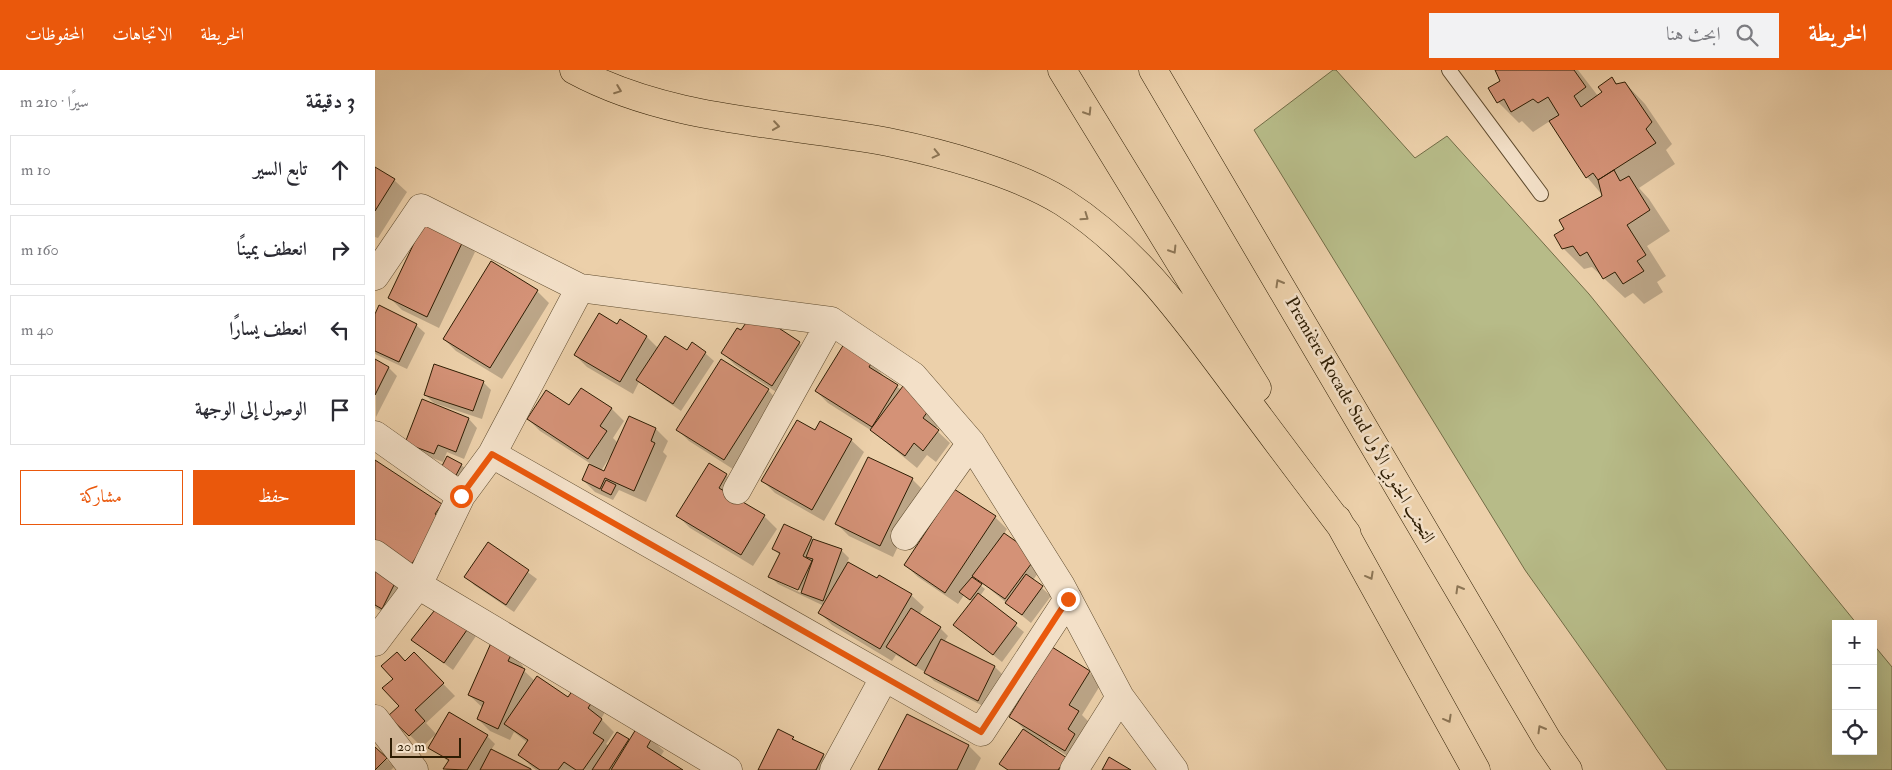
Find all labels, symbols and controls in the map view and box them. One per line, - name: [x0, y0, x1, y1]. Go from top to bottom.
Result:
- search box: [1429, 13, 1779, 58]
- text: الخريطة: [1809, 18, 1867, 49]
- icon: search: [1733, 21, 1761, 49]
- text: ابحث هنا: [1666, 22, 1721, 46]
- text: المحفوظات: [25, 23, 84, 46]
- text: الاتجاهات: [112, 23, 172, 46]
- text: الخريطة: [200, 23, 244, 46]
- one-way arrow: [613, 84, 622, 95]
- text: 3 دقيقة: [306, 88, 355, 115]
- text: سيرًا · 210 m: [20, 92, 89, 112]
- one-way arrow: [1081, 106, 1091, 115]
- one-way arrow: [773, 120, 781, 131]
- one-way arrow: [932, 148, 941, 158]
- icon: ahead: [326, 156, 354, 184]
- text: تابع السير: [253, 157, 307, 181]
- text: 10 m: [21, 160, 51, 180]
- one-way arrow: [1079, 211, 1088, 220]
- icon: right: [326, 236, 354, 264]
- text: انعطف يمينًا: [237, 237, 307, 261]
- text: 160 m: [21, 240, 59, 260]
- one-way arrow: [1166, 245, 1176, 254]
- one-way arrow: [1276, 279, 1286, 288]
- street label: Première Rocade Sud التجنب الجنوبي الأول: [1277, 291, 1442, 549]
- icon: left: [326, 316, 354, 344]
- text: انعطف يسارًا: [229, 317, 307, 341]
- text: 40 m: [21, 320, 54, 340]
- icon: arrive: [326, 396, 354, 424]
- text: الوصول إلى الوجهة: [195, 397, 307, 421]
- button: مشاركة: [20, 470, 183, 525]
- button: حفظ: [193, 470, 355, 525]
- route start: [450, 485, 473, 508]
- one-way arrow: [1364, 571, 1374, 580]
- one-way arrow: [1455, 586, 1465, 595]
- route end: [1057, 588, 1080, 611]
- map controls: [1832, 620, 1877, 755]
- button: +: [1832, 620, 1877, 665]
- button: −: [1832, 665, 1877, 710]
- button: locate: [1832, 710, 1877, 755]
- one-way arrow: [1442, 714, 1452, 723]
- one-way arrow: [1537, 726, 1547, 735]
- scale bar: [390, 735, 461, 758]
- text: 20 m: [397, 738, 425, 755]

